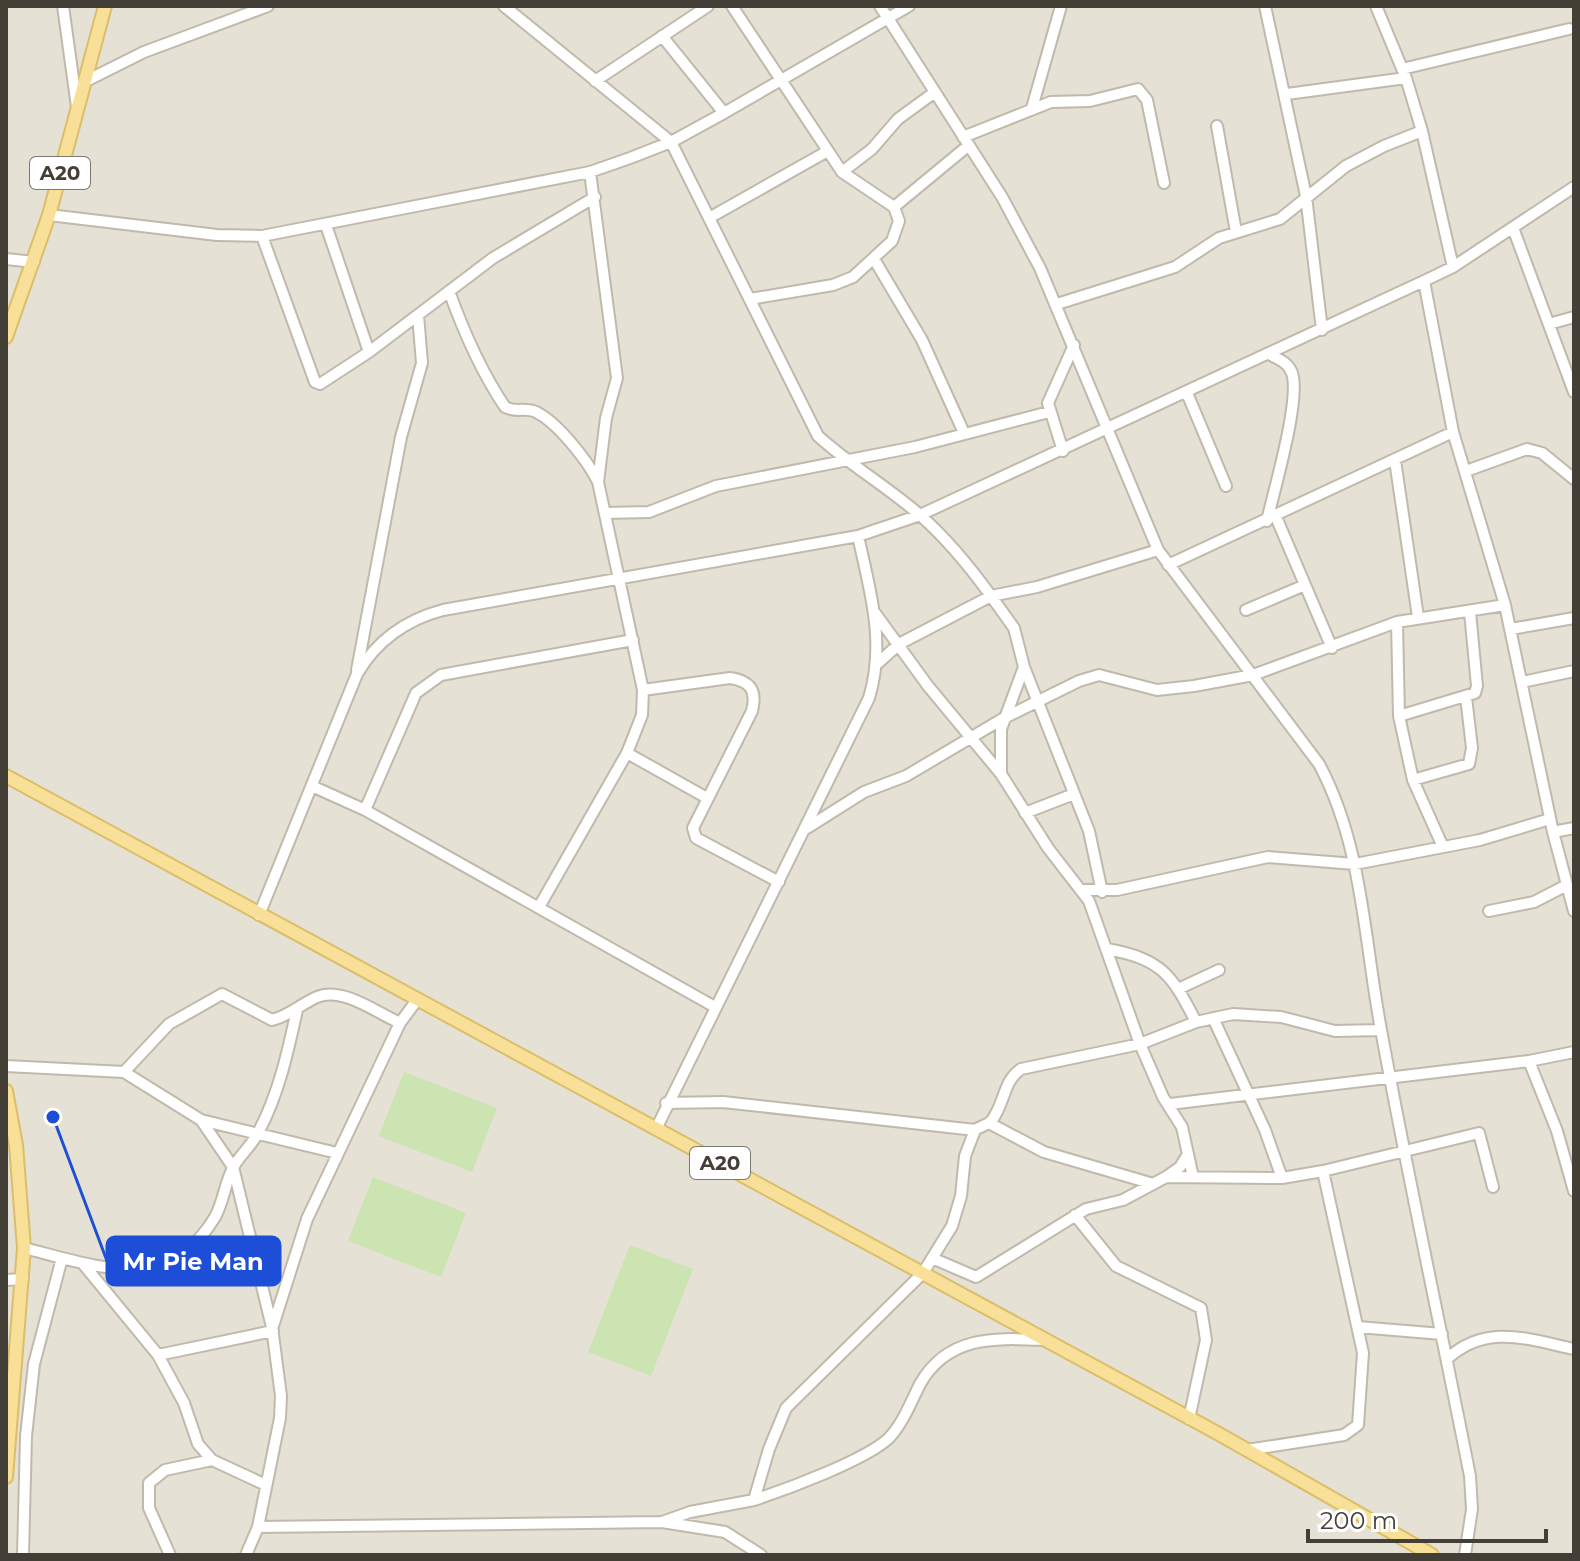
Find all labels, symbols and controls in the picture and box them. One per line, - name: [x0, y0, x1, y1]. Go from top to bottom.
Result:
- road number: A20: [30, 157, 90, 189]
- road number: A20: [690, 1147, 750, 1179]
- callout: Mr Pie Man: [107, 1237, 280, 1285]
- text: Mr Pie Man: [122, 1247, 264, 1276]
- scale bar: [1308, 1493, 1546, 1543]
- text: 200 m: [1320, 1506, 1397, 1535]

